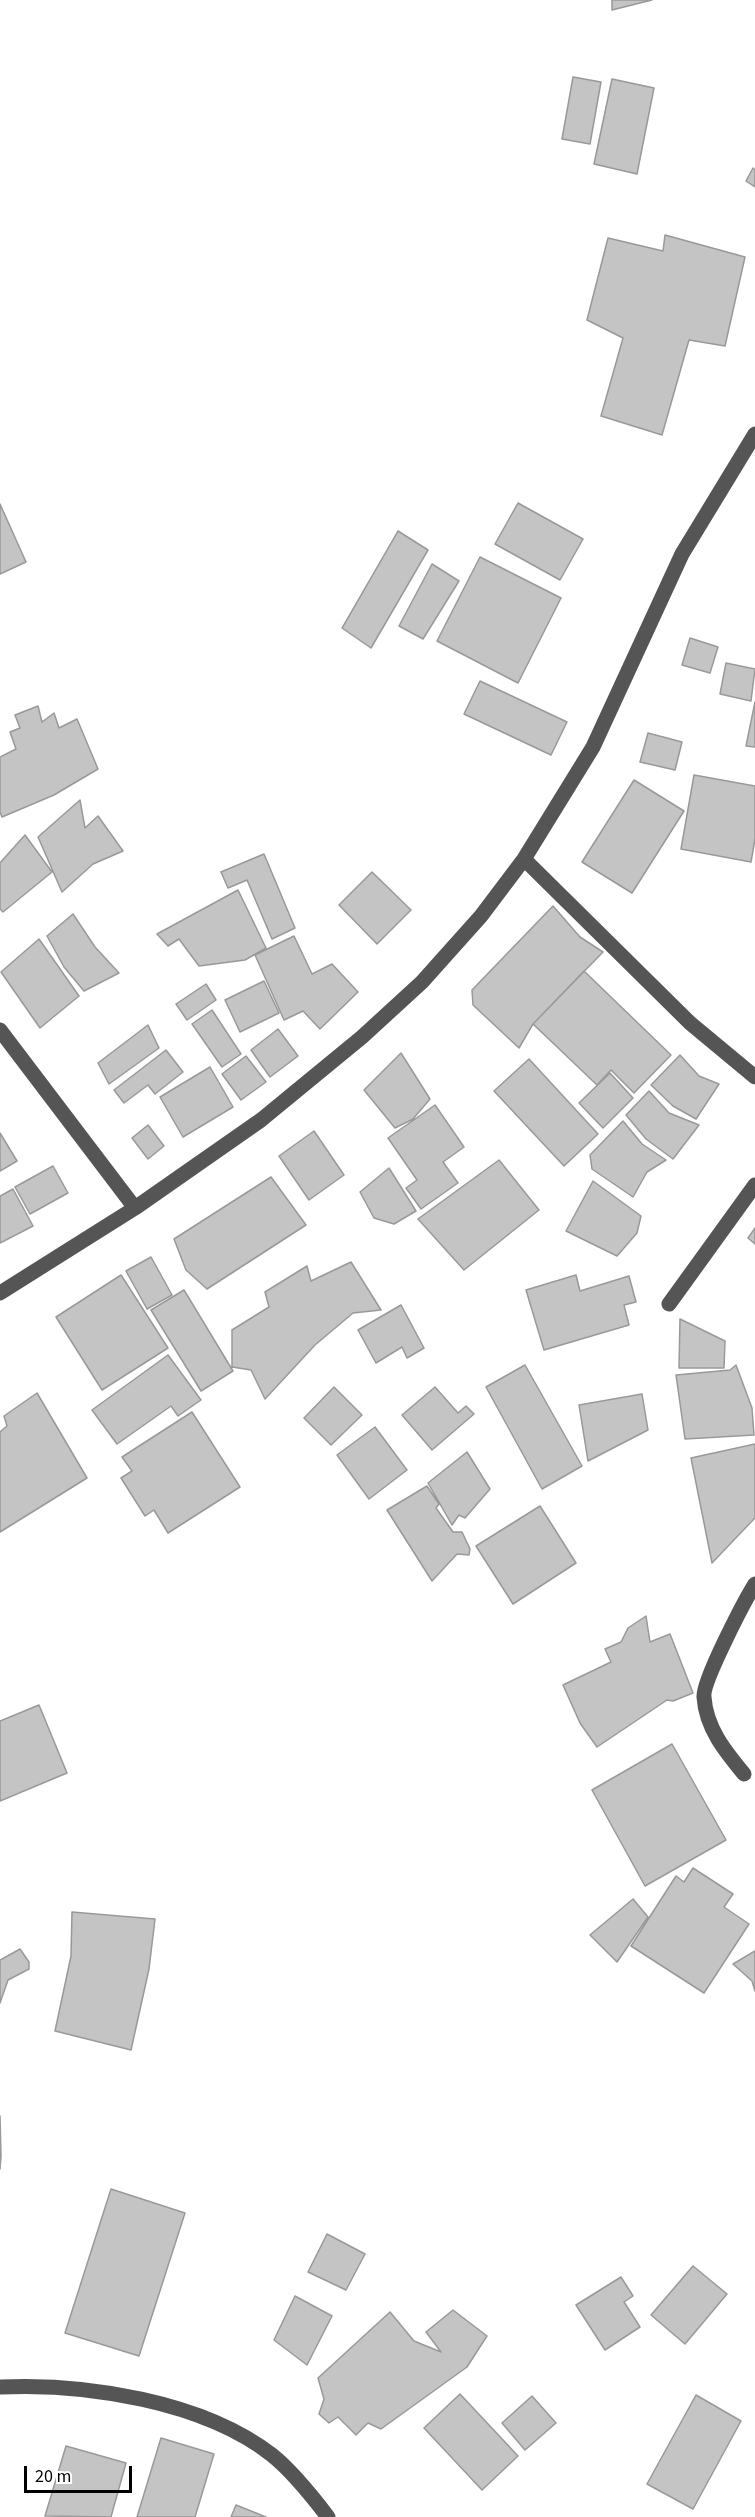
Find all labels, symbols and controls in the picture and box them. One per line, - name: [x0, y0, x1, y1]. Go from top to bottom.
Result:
- scale bar: [27, 2454, 135, 2492]
- text: 20 m: [35, 2464, 71, 2489]

